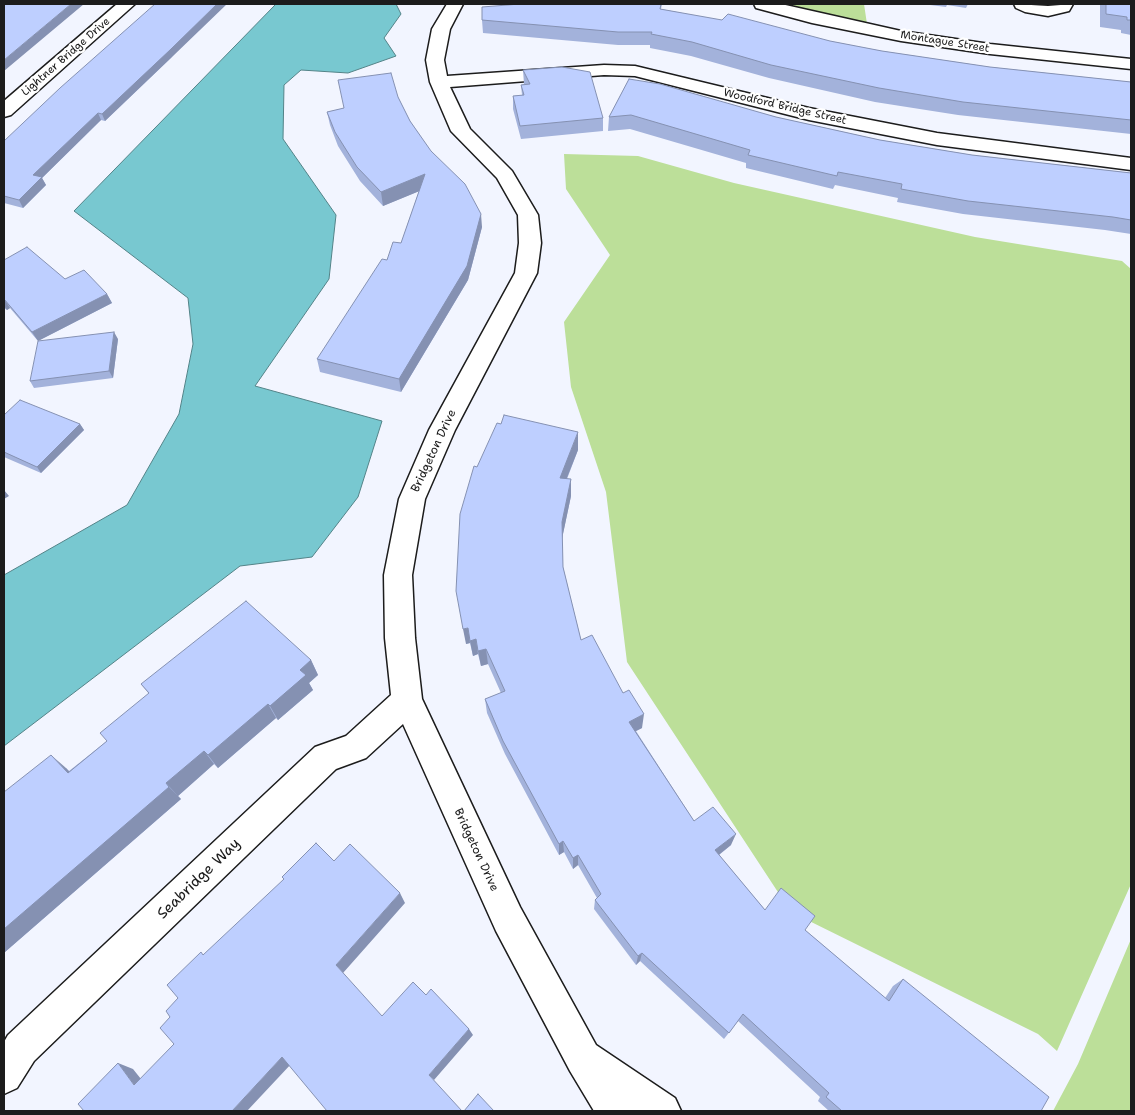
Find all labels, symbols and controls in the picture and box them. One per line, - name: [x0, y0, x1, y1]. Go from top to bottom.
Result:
- street label: Lightner Bridge Drive: [19, 15, 113, 99]
- street label: Montague Street: [899, 28, 991, 56]
- street label: Woodford Bridge Street: [722, 86, 848, 128]
- street label: Bridgeton Drive: [408, 407, 460, 495]
- street label: Bridgeton Drive: [450, 806, 502, 894]
- street label: Seabridge Way: [154, 835, 244, 923]

